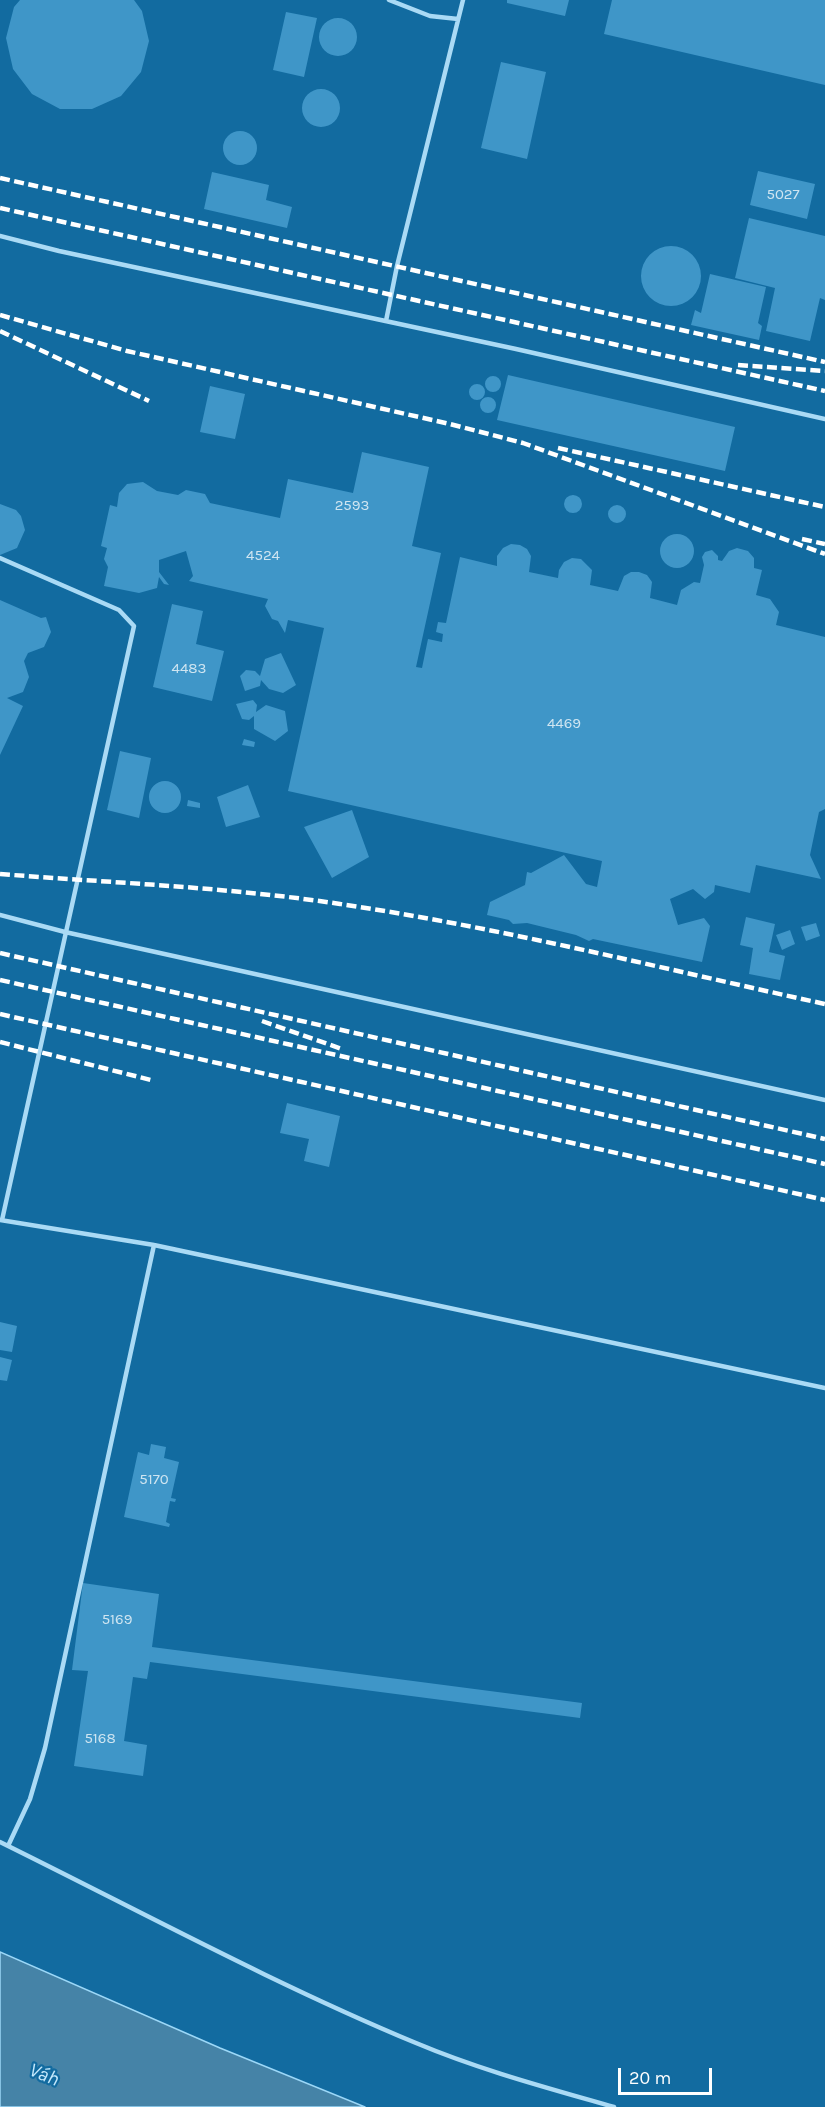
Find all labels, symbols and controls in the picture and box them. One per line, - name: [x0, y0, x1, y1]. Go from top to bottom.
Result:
- house number: 5027: [766, 186, 800, 204]
- house number: 2593: [335, 497, 369, 515]
- house number: 4524: [246, 547, 280, 565]
- house number: 4483: [172, 660, 206, 678]
- house number: 4469: [547, 715, 581, 733]
- house number: 5170: [139, 1471, 169, 1489]
- house number: 5169: [102, 1611, 132, 1629]
- house number: 5168: [84, 1730, 116, 1748]
- scale bar: [621, 2056, 716, 2094]
- water label: Váh: [25, 2058, 63, 2092]
- text: 20 m: [629, 2067, 671, 2089]

